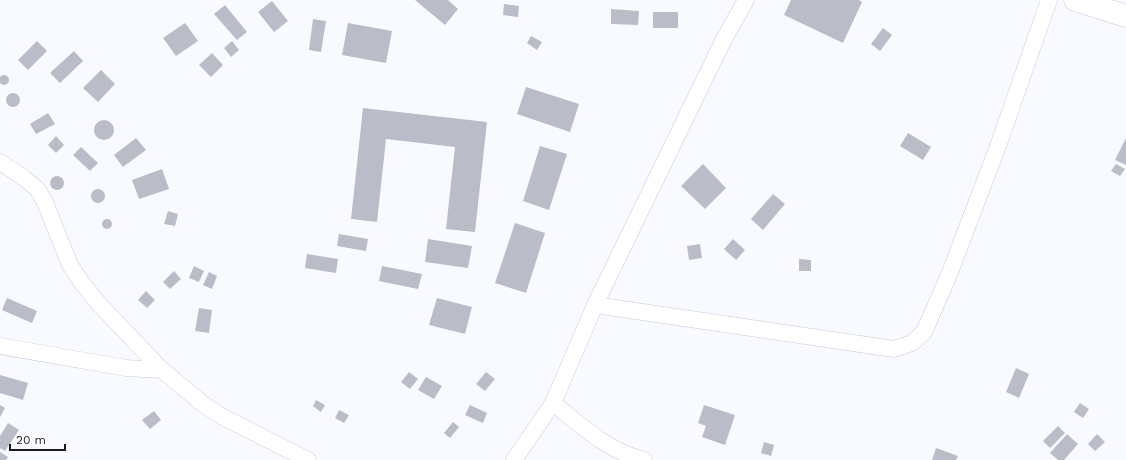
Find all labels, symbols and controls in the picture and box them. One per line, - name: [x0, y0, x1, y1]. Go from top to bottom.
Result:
- scale bar: [10, 426, 65, 452]
- text: 20 m: [16, 433, 46, 447]

